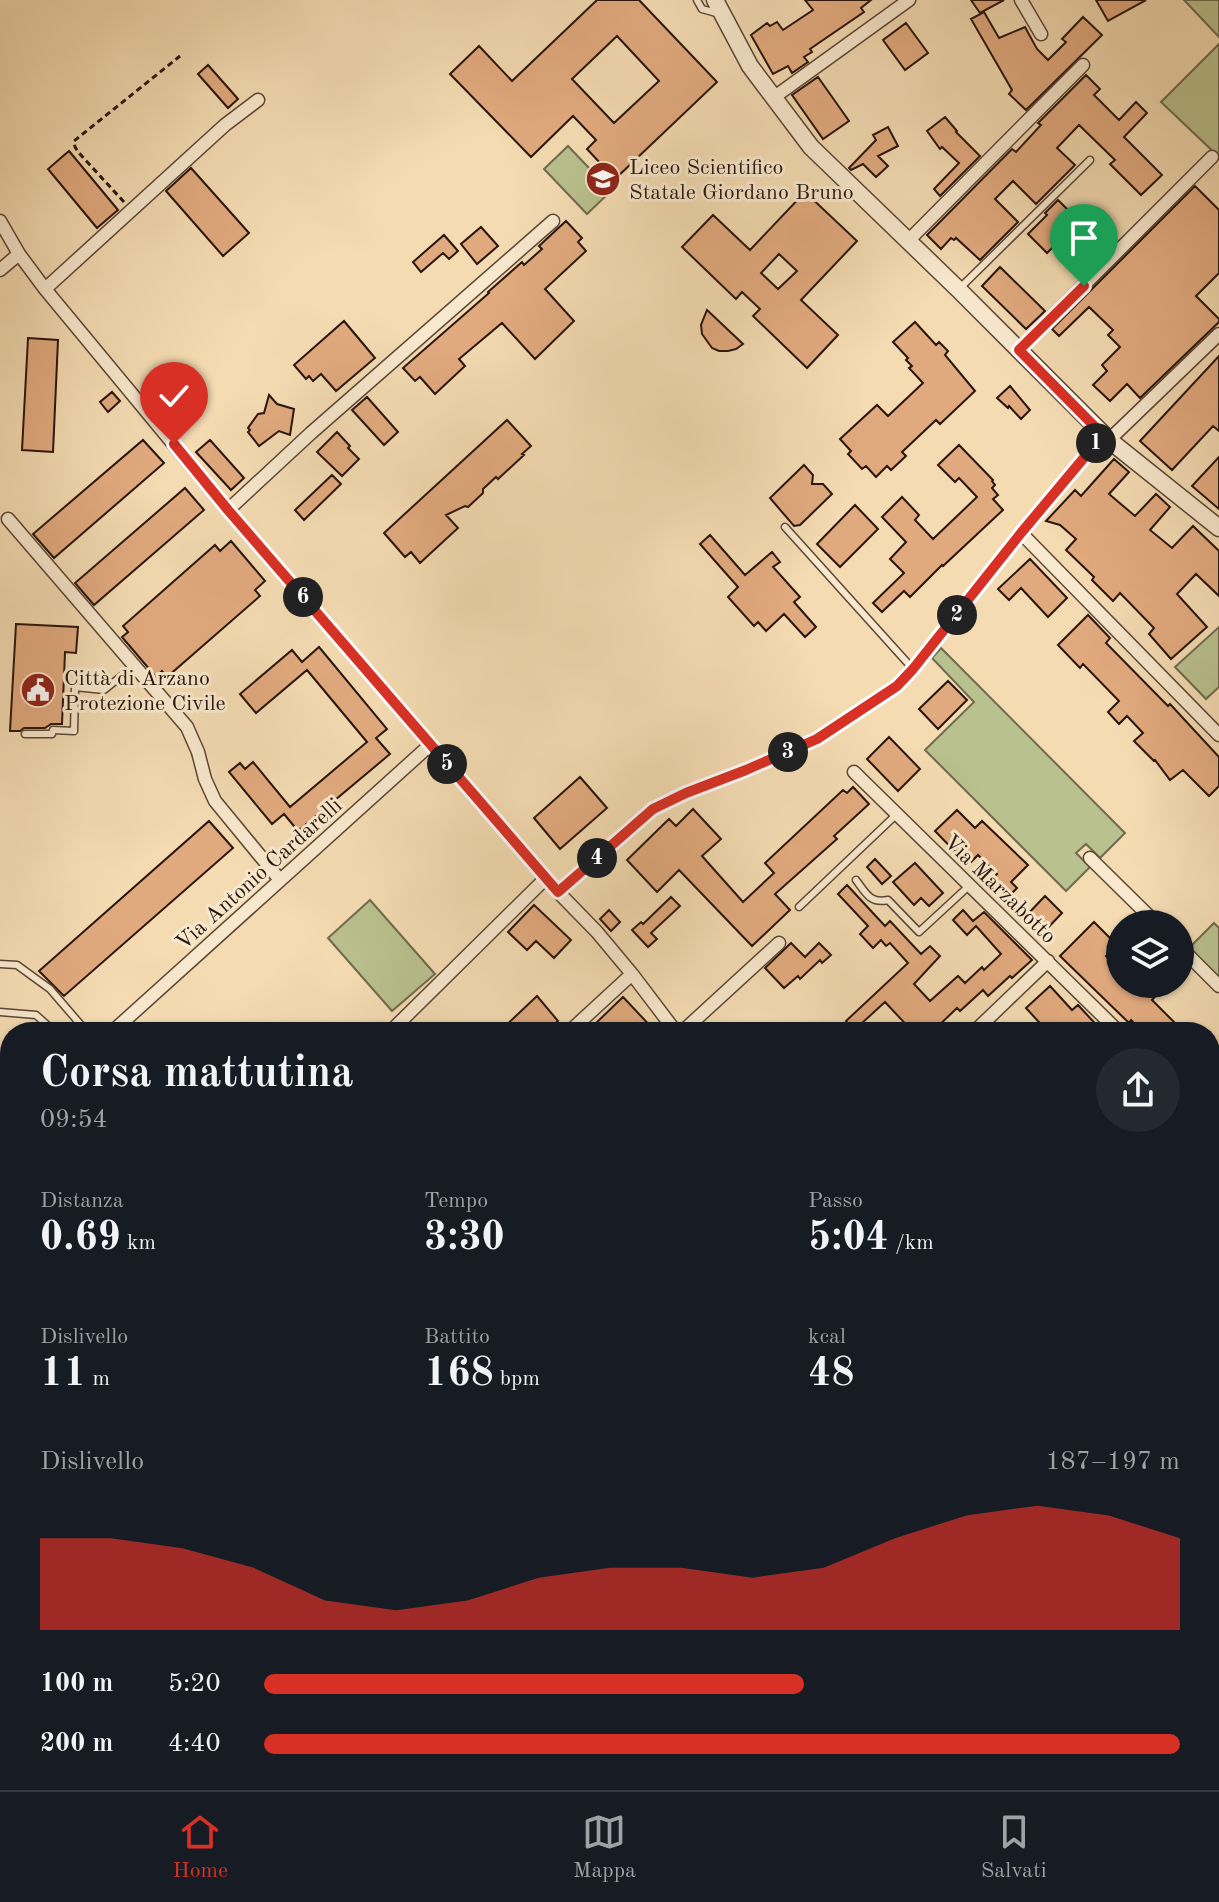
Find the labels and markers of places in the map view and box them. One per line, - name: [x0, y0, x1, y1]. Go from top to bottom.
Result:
- place label: Liceo Scientifico Statale Giordano Bruno: [629, 157, 854, 204]
- school or university icon: Liceo Scientifico Statale Giordano Bruno: [584, 160, 622, 198]
- pin: [1050, 204, 1118, 286]
- pin: [140, 362, 208, 444]
- pin: 1: [1076, 423, 1116, 463]
- pin: 6: [283, 577, 323, 617]
- pin: 2: [937, 595, 977, 635]
- place label: Città di Arzano Protezione Civile: [64, 668, 226, 715]
- public building icon: Città di Arzano Protezione Civile: [19, 671, 57, 709]
- pin: 3: [768, 732, 808, 772]
- pin: 5: [427, 744, 467, 784]
- pin: 4: [577, 838, 617, 878]

